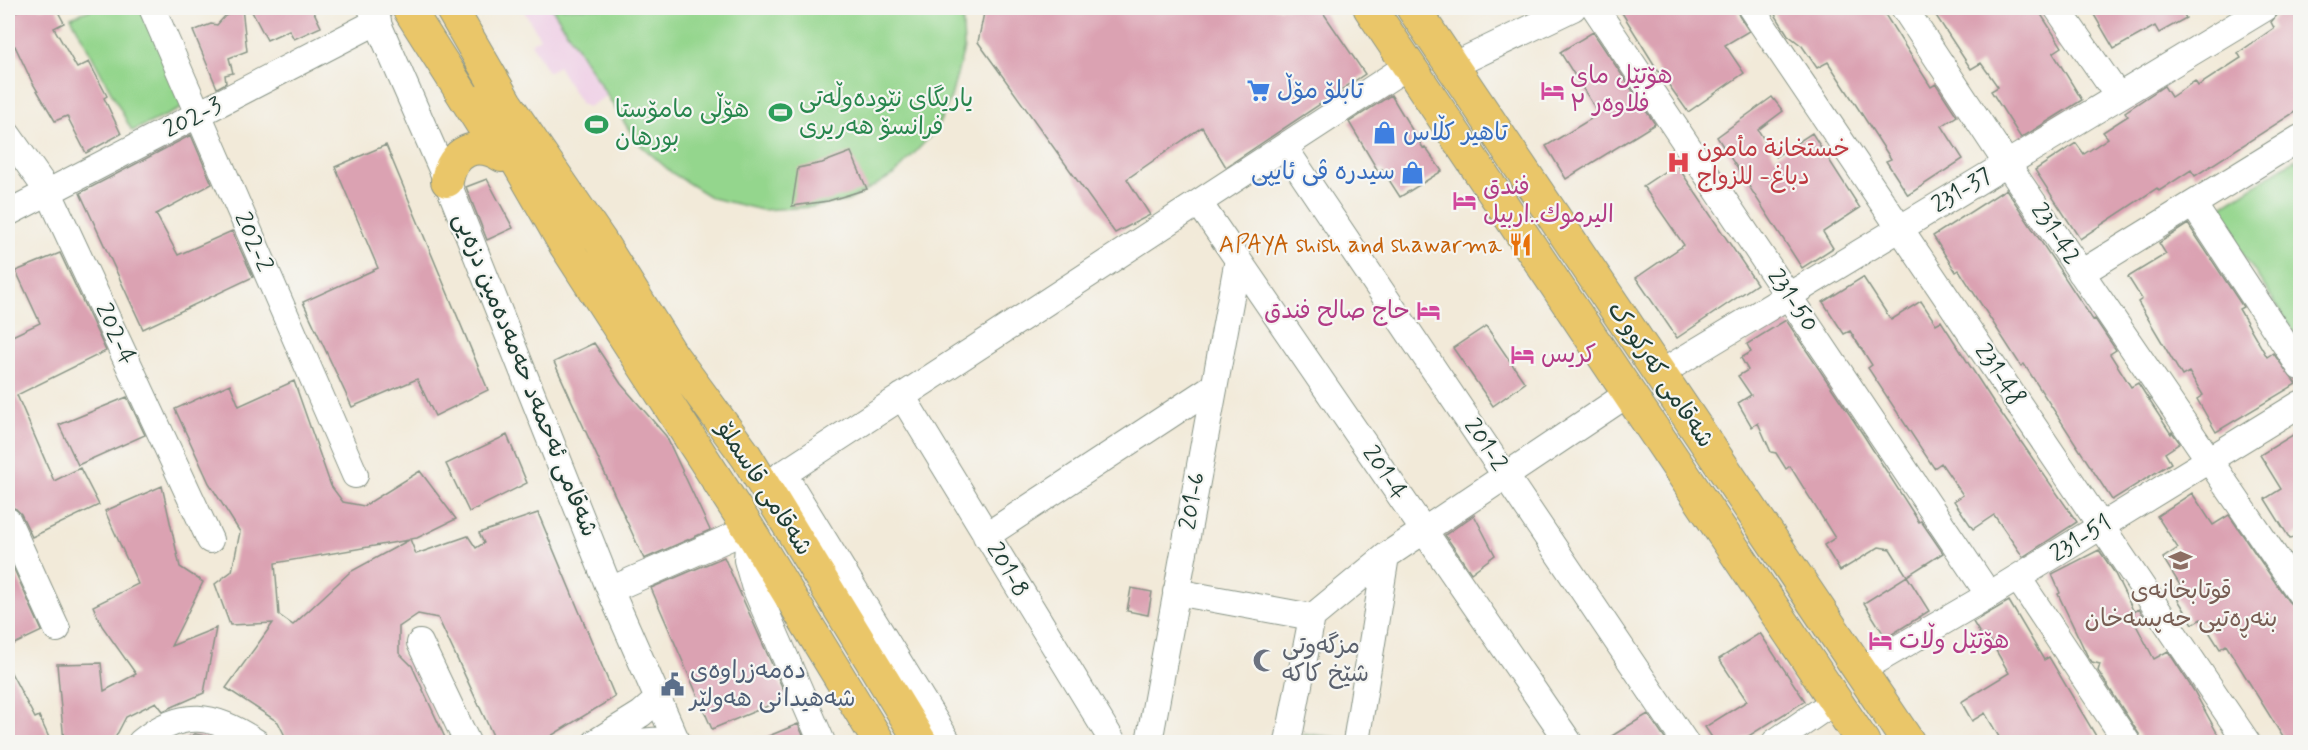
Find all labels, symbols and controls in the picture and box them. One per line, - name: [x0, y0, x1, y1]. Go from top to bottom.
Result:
- place label: هۆتێل مای فلاوەر ٣: [1570, 61, 1673, 120]
- place label: تابلۆ مۆڵ: [1277, 72, 1364, 107]
- hotel icon: هۆتێل مای فلاوەر ٣: [1539, 77, 1565, 103]
- supermarket icon: تابلۆ مۆڵ: [1246, 78, 1272, 104]
- place label: یاریگای نێودەوڵەتی فرانسۆ هەریری: [799, 81, 973, 143]
- street label: 202-3: [159, 90, 228, 146]
- place label: هۆڵی مامۆستا بورهان: [615, 92, 749, 154]
- sports icon: یاریگای نێودەوڵەتی فرانسۆ هەریری: [768, 100, 794, 126]
- sports icon: هۆڵی مامۆستا بورهان: [584, 111, 610, 137]
- place label: تاهیر کڵاس: [1403, 114, 1509, 149]
- shop icon: تاهیر کڵاس: [1372, 120, 1398, 146]
- place label: خستخانة مأمون دباغ- للزواج: [1697, 134, 1850, 193]
- hospital icon: خستخانة مأمون دباغ- للزواج: [1666, 150, 1692, 176]
- place label: سیدرە ڤی ئایپی: [1251, 157, 1395, 188]
- shop icon: سیدرە ڤی ئایپی: [1400, 159, 1426, 185]
- street label: 231-37: [1926, 161, 1998, 221]
- place label: فندق اليرموك..اربيل: [1483, 172, 1614, 231]
- hotel icon: فندق اليرموك..اربيل: [1452, 188, 1478, 214]
- street label: 231-42: [2023, 197, 2087, 271]
- street label: 202-2: [226, 207, 280, 277]
- street label: شەقامی ئەحمەد حەمەدەمین دزەیی: [446, 208, 604, 542]
- place label: APAYA shish and shawarma: [1219, 230, 1503, 261]
- restaurant icon: APAYA shish and shawarma: [1507, 232, 1533, 258]
- street label: 231-50: [1760, 263, 1824, 339]
- place label: حاج صالح فندق: [1264, 296, 1410, 327]
- street label: شەقامی کەرکووک: [1600, 296, 1720, 454]
- street label: 202-4: [87, 298, 143, 370]
- hotel icon: حاج صالح فندق: [1415, 298, 1441, 324]
- street label: 231-48: [1967, 338, 2031, 412]
- place label: كريس: [1541, 340, 1596, 371]
- hotel icon: كريس: [1510, 342, 1536, 368]
- street label: 201-2: [1456, 413, 1514, 478]
- street label: شەقامی قاسملۆ: [708, 414, 819, 562]
- street label: 201-4: [1355, 440, 1414, 506]
- street label: 201-6: [1173, 470, 1213, 532]
- street label: 231-51: [2044, 508, 2118, 570]
- street label: 201-8: [978, 537, 1036, 603]
- school or university icon: قوتابخانەی بنەڕەتیی حەپسەخان: [2168, 548, 2194, 574]
- place label: قوتابخانەی بنەڕەتیی حەپسەخان: [2085, 576, 2277, 638]
- place label: هۆتێل وڵات: [1899, 622, 2009, 657]
- hotel icon: هۆتێل وڵات: [1868, 628, 1894, 654]
- place label: مزگه‌وتی شێخ كاكه: [1282, 631, 1369, 690]
- mosque icon: مزگه‌وتی شێخ كاكه: [1251, 647, 1277, 673]
- place label: دەمەزراوەی شەهیدانی هەولێر: [688, 656, 856, 715]
- public building icon: دەمەزراوەی شەهیدانی هەولێر: [659, 672, 685, 698]

